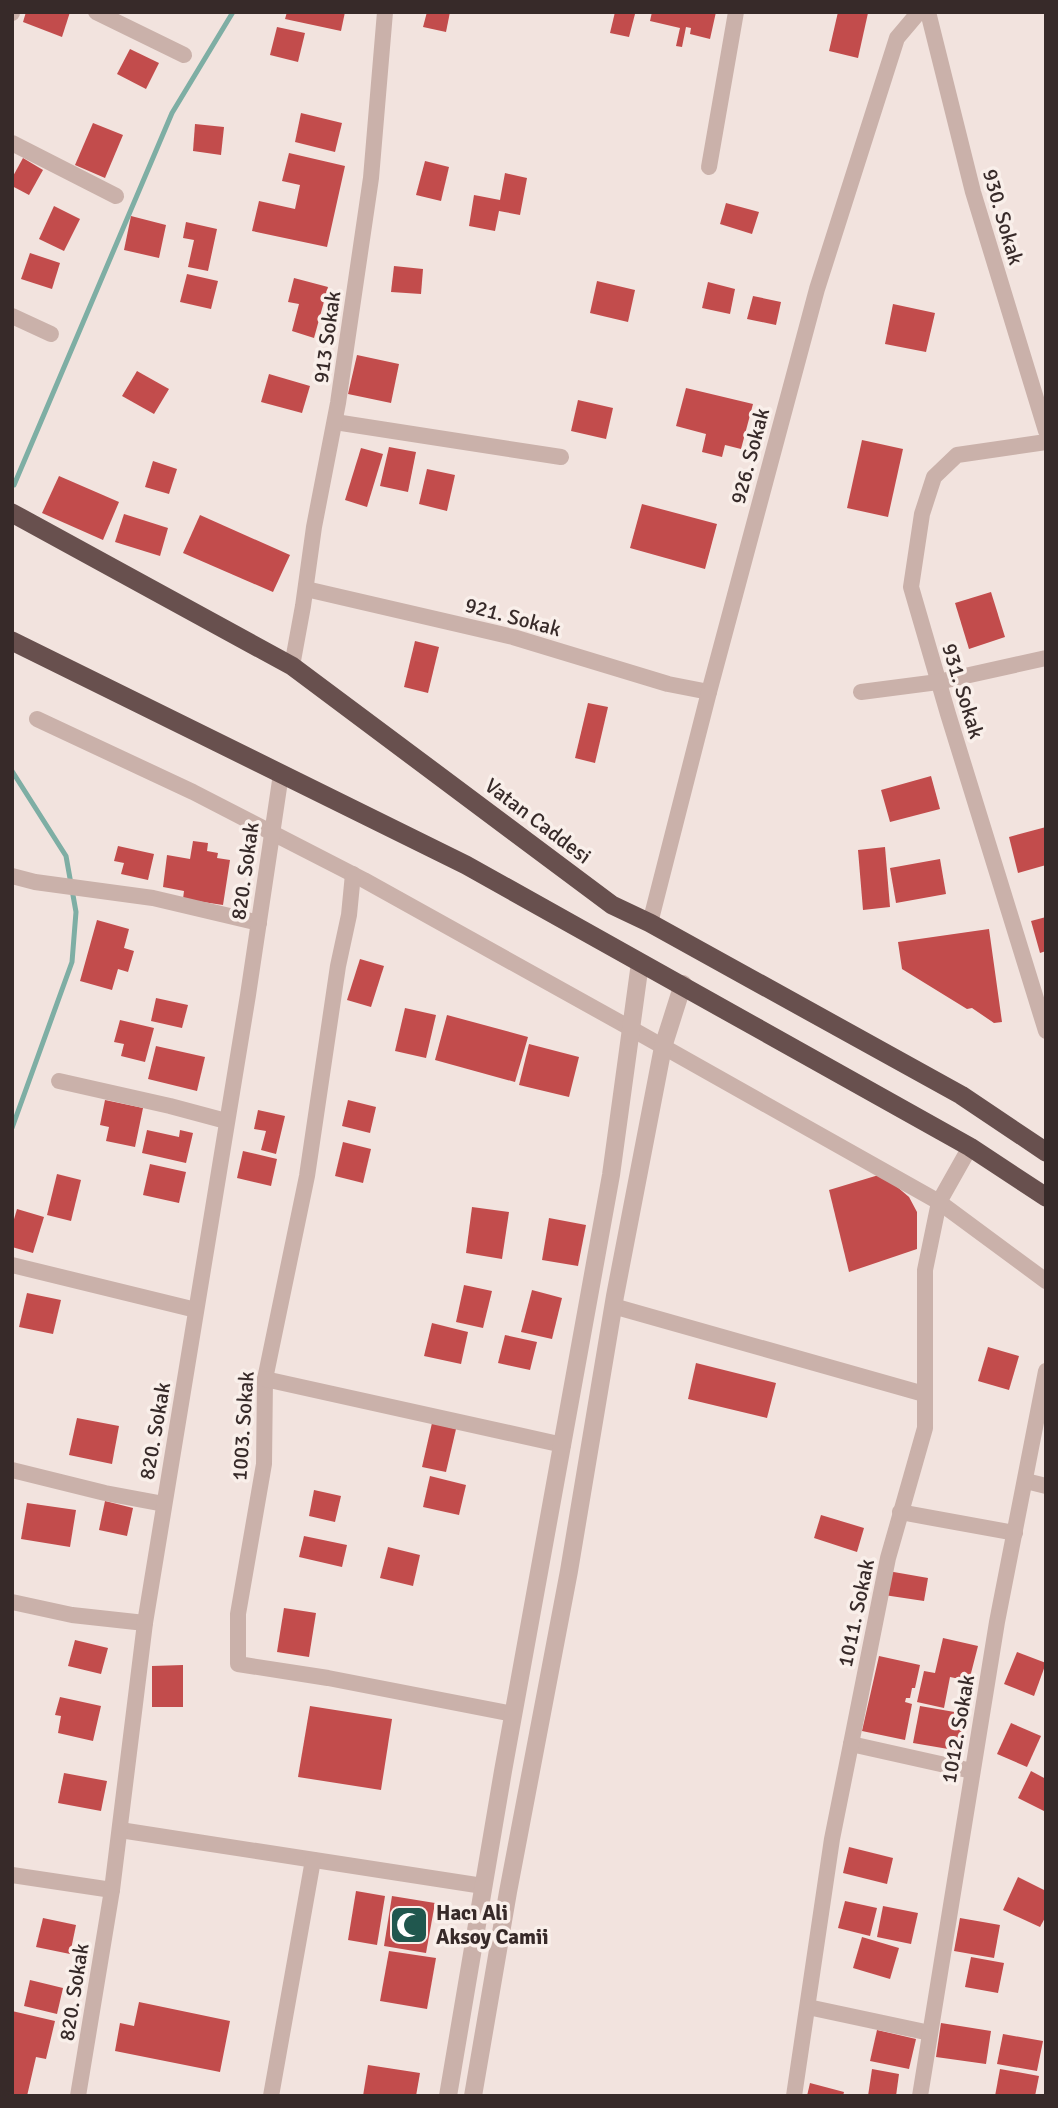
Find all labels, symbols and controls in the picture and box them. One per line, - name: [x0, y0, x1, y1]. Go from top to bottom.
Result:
- street label: 930. Sokak: [977, 166, 1029, 268]
- street label: 913 Sokak: [308, 289, 346, 385]
- street label: 926. Sokak: [725, 405, 775, 507]
- street label: 921. Sokak: [462, 592, 564, 642]
- street label: 931. Sokak: [936, 640, 990, 742]
- street label: Vatan Caddesi: [480, 773, 596, 869]
- street label: 820. Sokak: [225, 820, 265, 922]
- street label: 1003. Sokak: [226, 1370, 260, 1482]
- street label: 820. Sokak: [134, 1380, 176, 1482]
- street label: 1011. Sokak: [832, 1556, 880, 1669]
- street label: 1012. Sokak: [936, 1672, 980, 1785]
- place label: Hacı Ali Aksoy Camii: [436, 1900, 549, 1950]
- mosque icon: Hacı Ali Aksoy Camii: [388, 1904, 430, 1946]
- street label: 820. Sokak: [53, 1941, 95, 2043]

